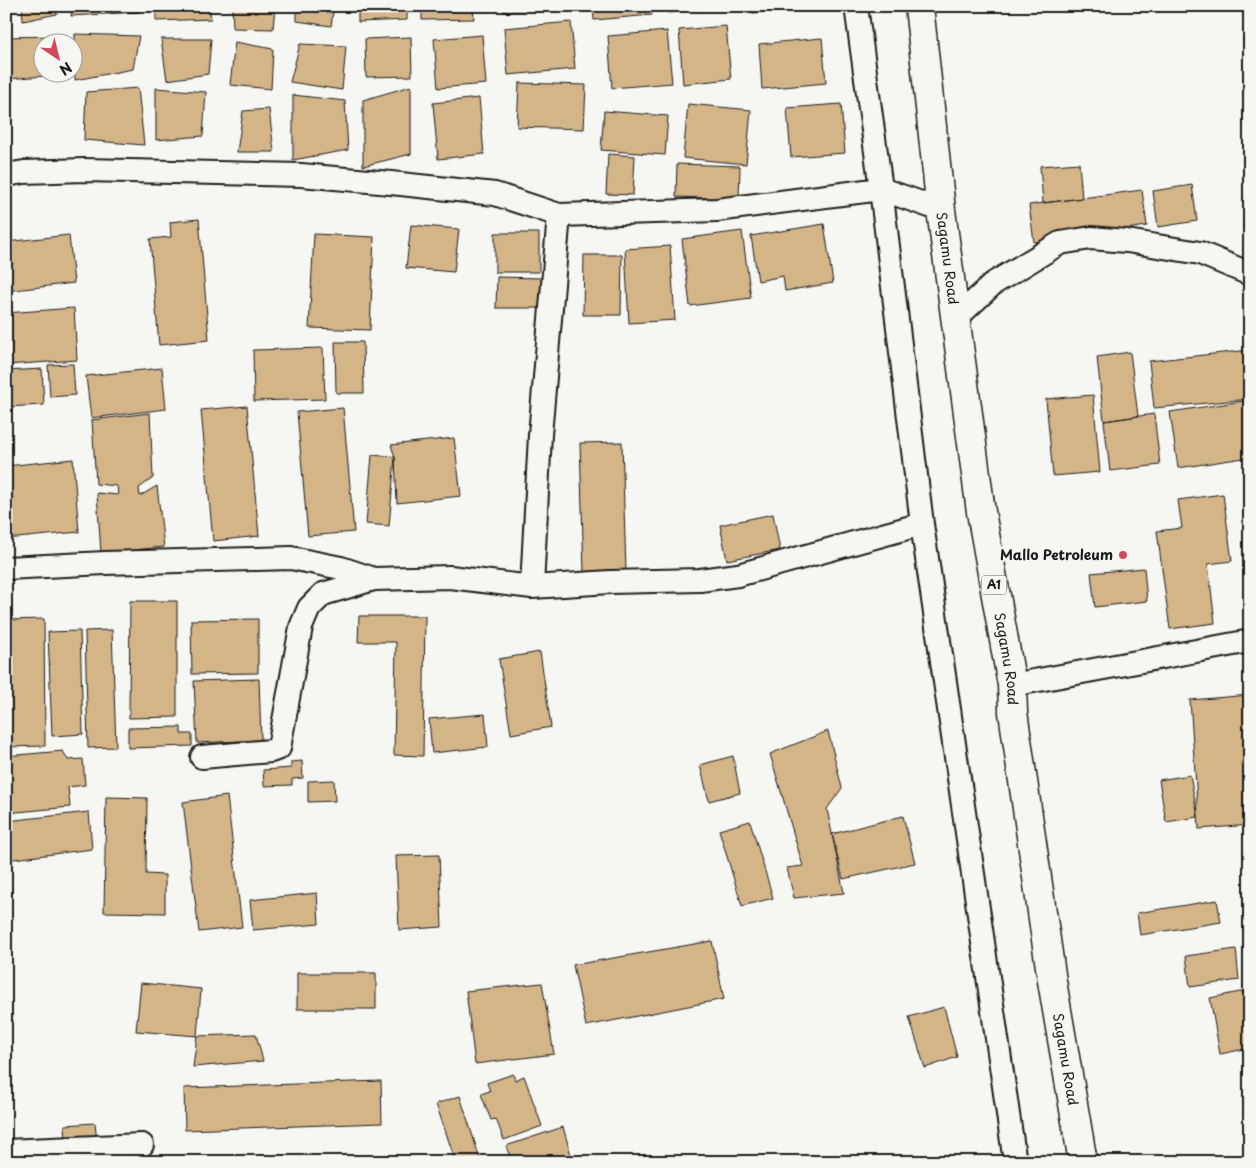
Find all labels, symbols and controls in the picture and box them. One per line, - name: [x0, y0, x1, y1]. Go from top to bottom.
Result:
- north arrow: [32, 32, 82, 82]
- text: N: [55, 57, 76, 81]
- street label: Sagamu Road: [931, 211, 964, 306]
- place label: Mallo Petroleum: [1000, 544, 1113, 565]
- marker: Mallo Petroleum: [1117, 549, 1129, 561]
- road number: A1: [982, 576, 1006, 594]
- street label: Sagamu Road: [989, 611, 1024, 705]
- street label: Sagamu Road: [1048, 1012, 1084, 1107]

